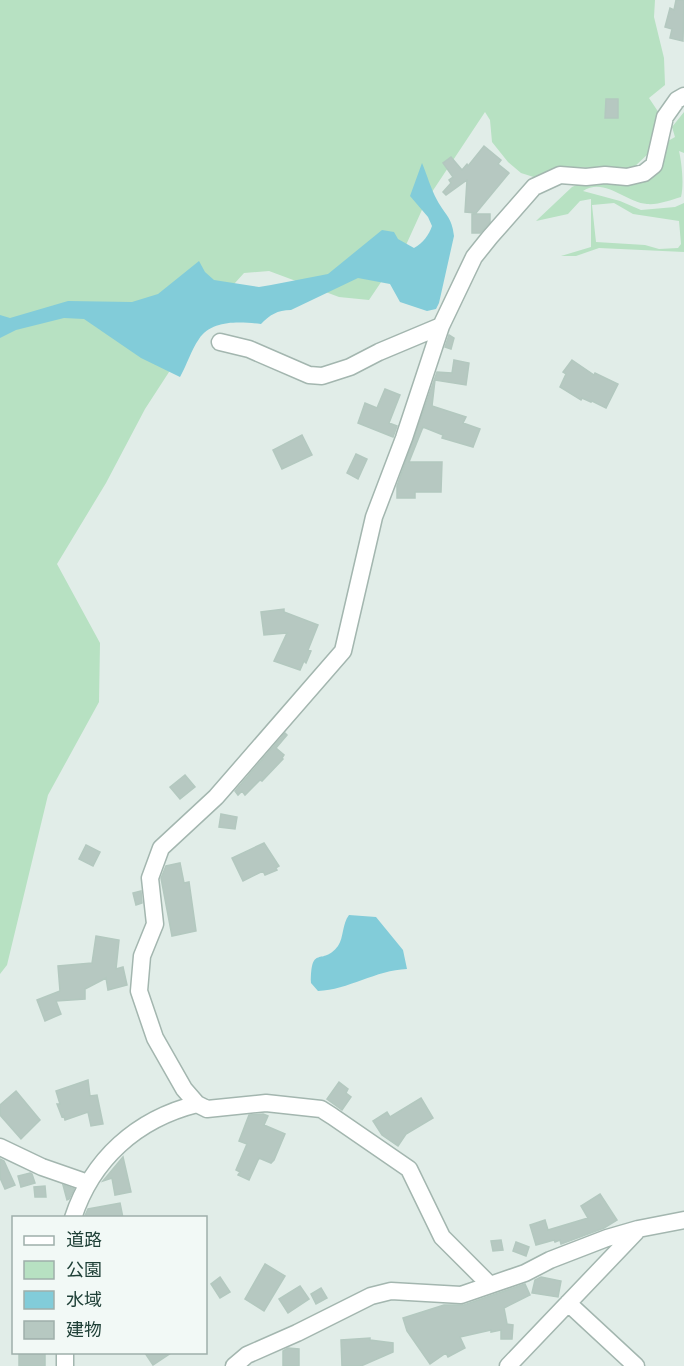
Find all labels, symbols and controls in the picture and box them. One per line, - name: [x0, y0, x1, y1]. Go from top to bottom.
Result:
- legend: [12, 1216, 207, 1354]
- text: 道路: [66, 1229, 102, 1250]
- text: 公園: [66, 1259, 102, 1280]
- text: 水域: [66, 1289, 102, 1310]
- text: 建物: [66, 1319, 102, 1340]

